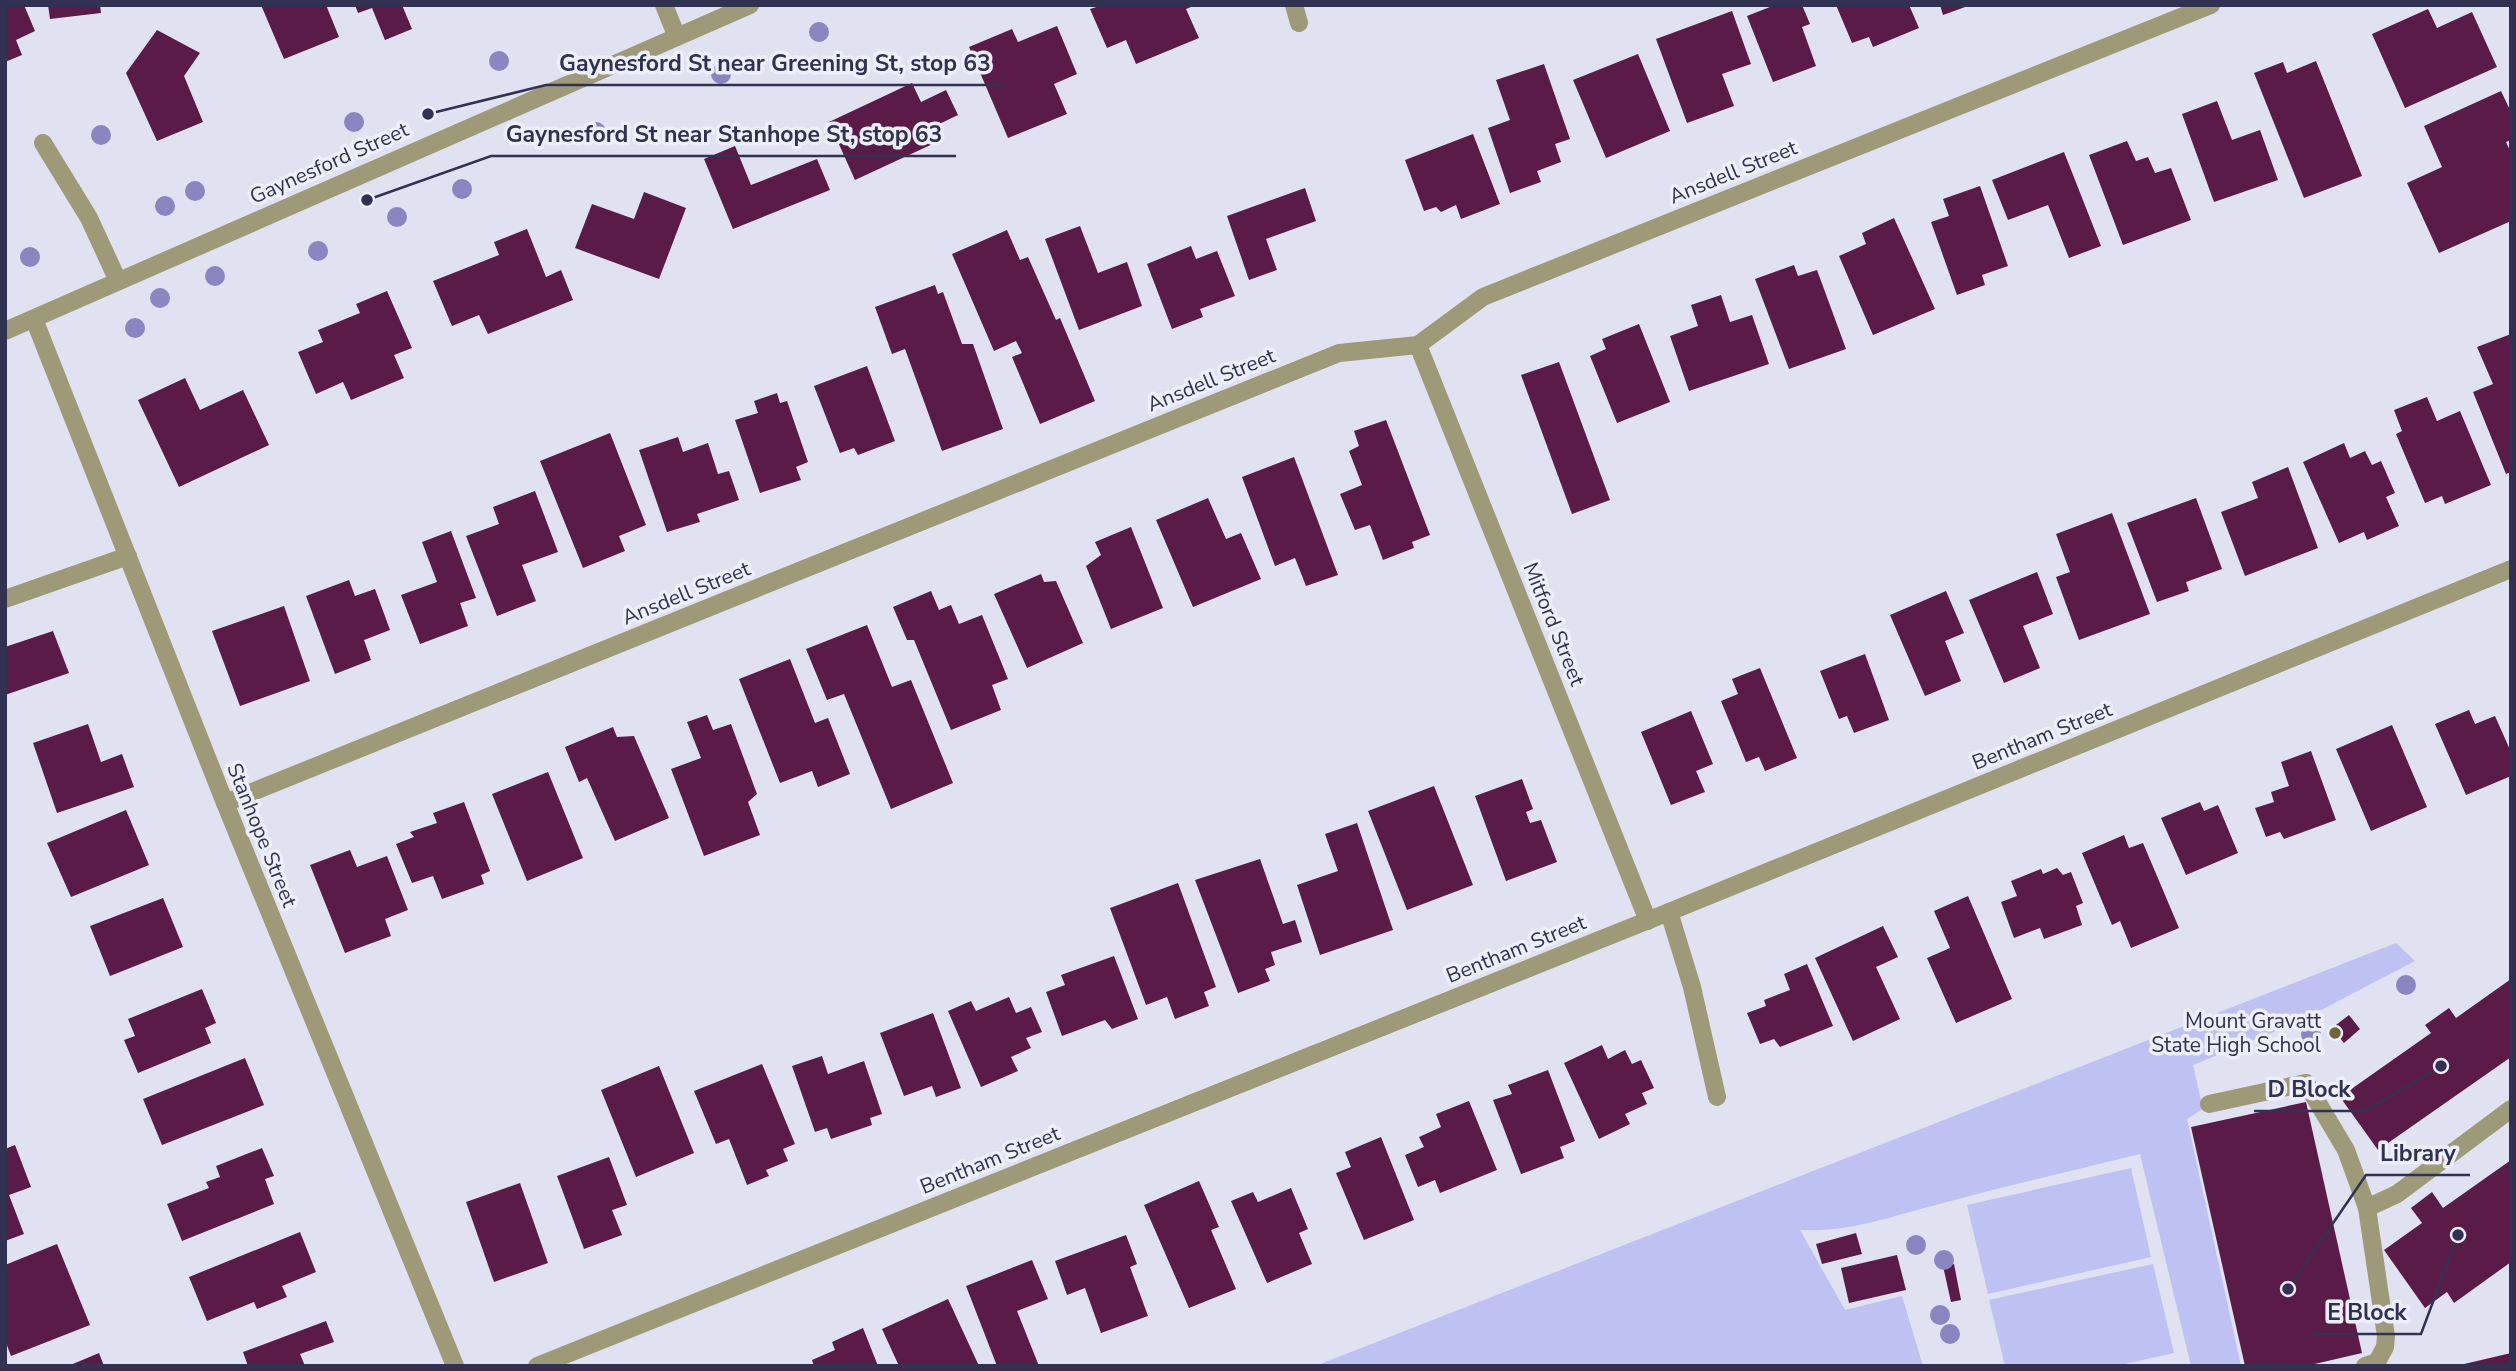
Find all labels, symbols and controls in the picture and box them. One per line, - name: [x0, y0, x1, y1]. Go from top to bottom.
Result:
- callout: Gaynesford St near Greening St, stop 63: [546, 41, 1005, 85]
- text: Gaynesford St near Greening St, stop 63: [559, 48, 991, 79]
- callout: Gaynesford St near Stanhope St, stop 63: [491, 112, 956, 156]
- street label: Gaynesford Street: [245, 115, 413, 211]
- text: Gaynesford St near Stanhope St, stop 63: [506, 119, 942, 150]
- street label: Ansdell Street: [1665, 133, 1802, 210]
- street label: Ansdell Street: [1143, 341, 1280, 418]
- street label: Ansdell Street: [618, 554, 755, 631]
- street label: Mitford Street: [1517, 558, 1592, 691]
- street label: Bentham Street: [1968, 695, 2117, 777]
- street label: Stanhope Street: [220, 759, 304, 912]
- street label: Bentham Street: [1442, 908, 1591, 990]
- place label: Mount Gravatt State High School: [2151, 1007, 2322, 1059]
- marker: Mount Gravatt State High School: [2327, 1025, 2343, 1041]
- callout: D Block: [2254, 1067, 2365, 1111]
- text: D Block: [2267, 1074, 2351, 1105]
- street label: Bentham Street: [916, 1119, 1065, 1201]
- callout: Library: [2366, 1131, 2470, 1175]
- text: Library: [2380, 1138, 2457, 1169]
- callout: E Block: [2313, 1290, 2421, 1334]
- text: E Block: [2327, 1297, 2407, 1328]

